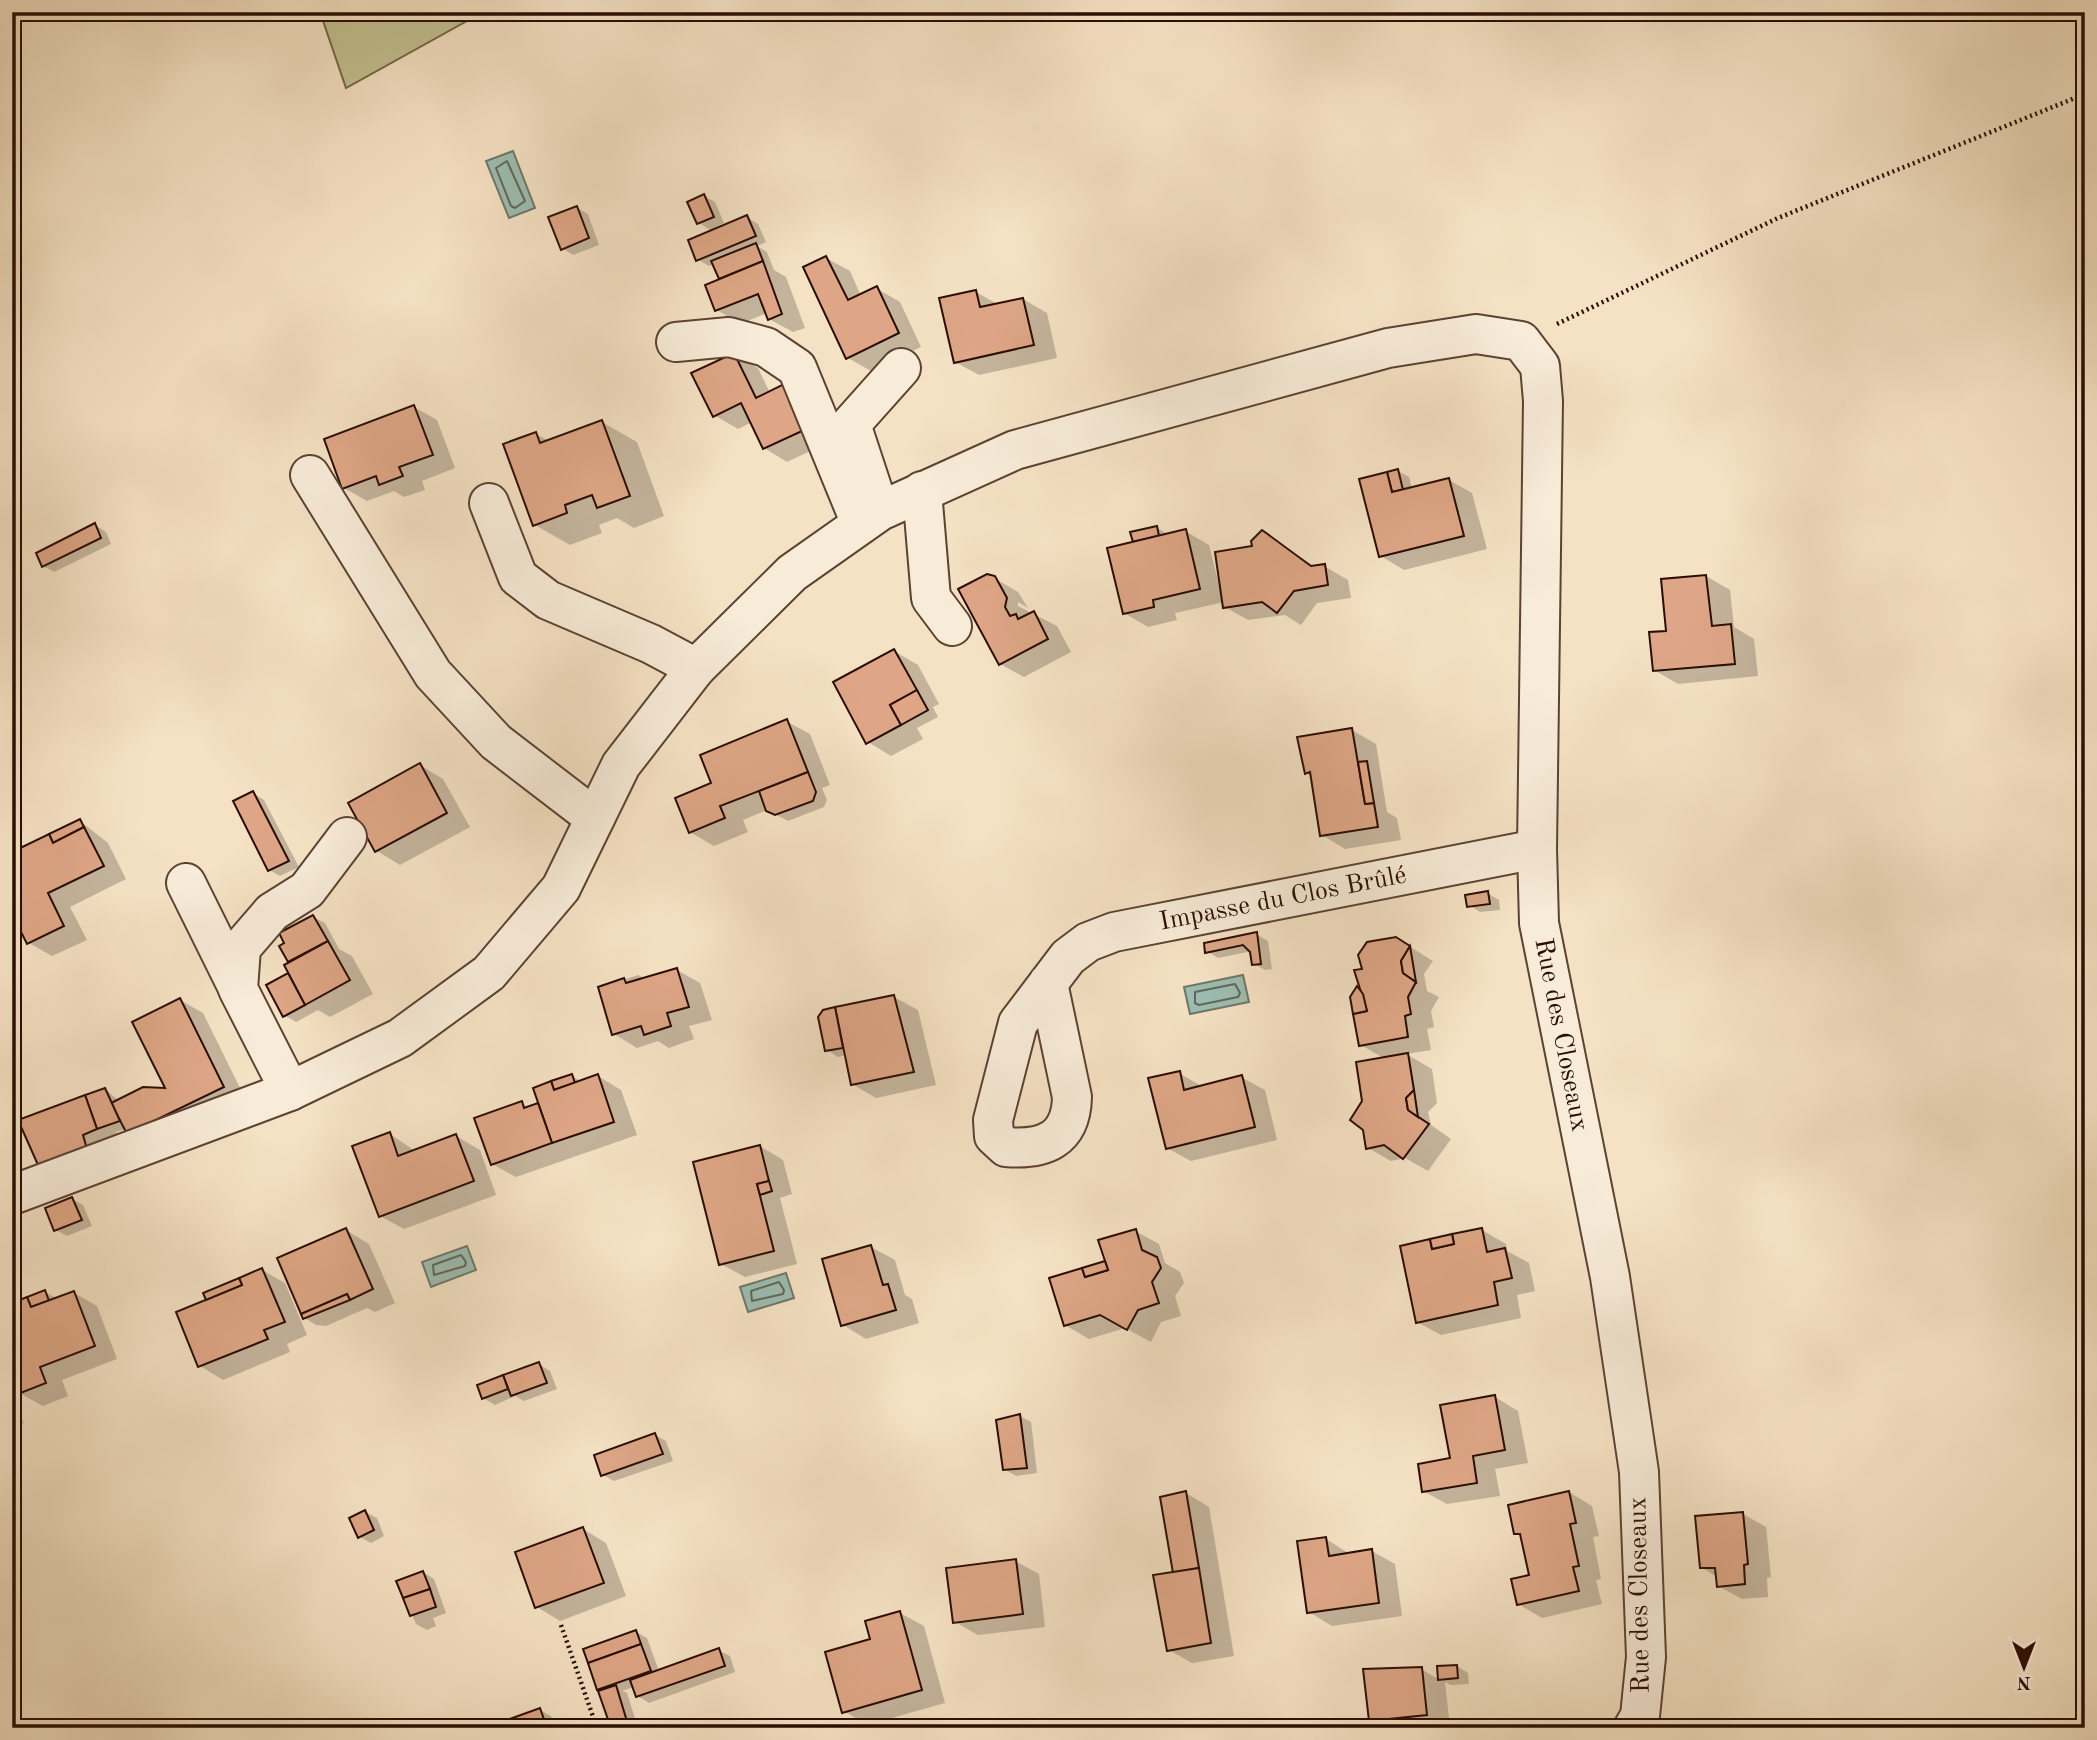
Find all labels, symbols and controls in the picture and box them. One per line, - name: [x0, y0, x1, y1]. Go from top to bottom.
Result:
- street label: Impasse du Clos Brûlé: [1157, 862, 1409, 936]
- street label: Rue des Closeaux: [1529, 936, 1593, 1134]
- street label: Rue des Closeaux: [1625, 1496, 1655, 1694]
- north arrow: [1988, 1632, 2058, 1702]
- text: N: [2016, 1672, 2031, 1691]

